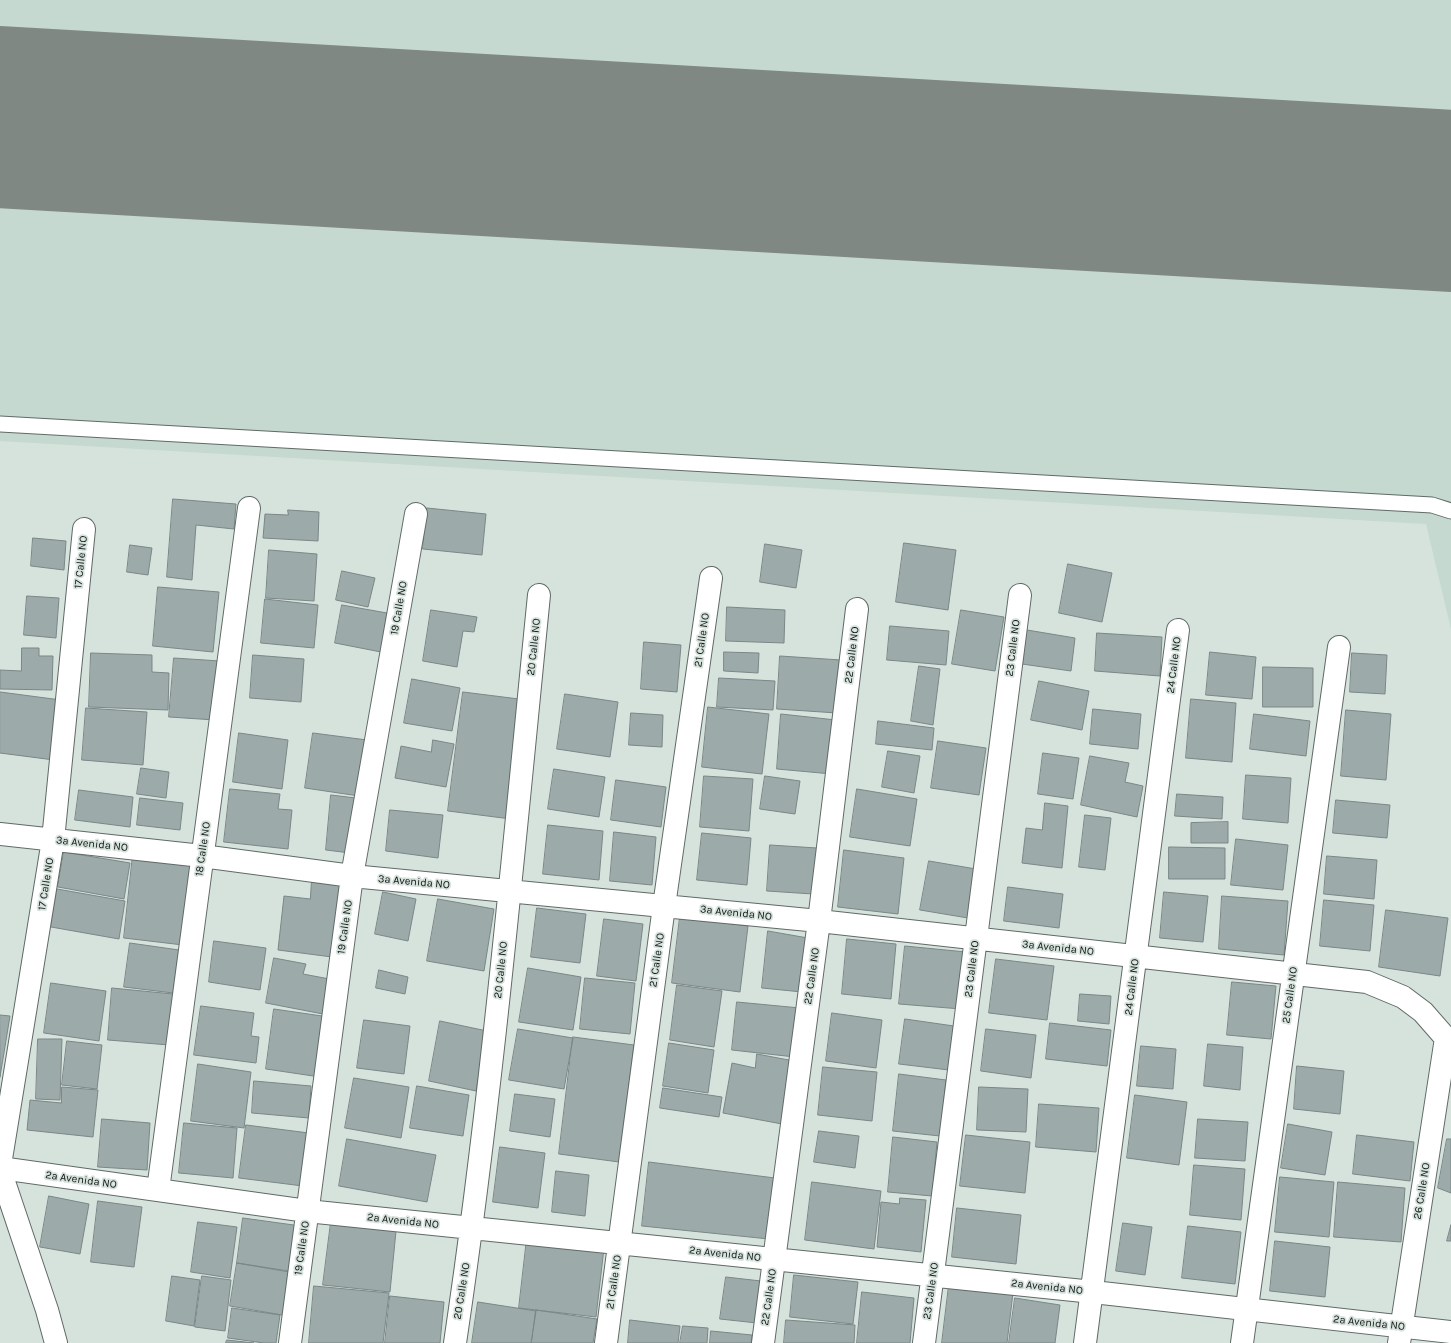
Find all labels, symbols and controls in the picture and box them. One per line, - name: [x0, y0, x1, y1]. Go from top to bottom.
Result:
- street label: 17 Calle NO: [72, 535, 90, 589]
- street label: 19 Calle NO: [388, 580, 410, 636]
- street label: 21 Calle NO: [692, 612, 712, 668]
- street label: 20 Calle NO: [524, 618, 544, 676]
- street label: 23 Calle NO: [1003, 619, 1023, 677]
- street label: 22 Calle NO: [842, 626, 862, 684]
- street label: 24 Calle NO: [1164, 636, 1184, 694]
- street label: 18 Calle NO: [193, 821, 213, 877]
- street label: 3a Avenida NO: [55, 834, 129, 854]
- street label: 17 Calle NO: [35, 857, 57, 911]
- street label: 3a Avenida NO: [377, 872, 451, 892]
- street label: 19 Calle NO: [335, 899, 355, 955]
- street label: 3a Avenida NO: [699, 903, 773, 923]
- street label: 21 Calle NO: [647, 932, 667, 988]
- street label: 3a Avenida NO: [1021, 938, 1095, 958]
- street label: 23 Calle NO: [962, 940, 982, 998]
- street label: 20 Calle NO: [491, 941, 511, 999]
- street label: 22 Calle NO: [801, 947, 823, 1005]
- street label: 24 Calle NO: [1122, 958, 1142, 1016]
- street label: 25 Calle NO: [1279, 966, 1301, 1024]
- street label: 26 Calle NO: [1411, 1162, 1433, 1220]
- street label: 2a Avenida NO: [44, 1168, 118, 1192]
- street label: 2a Avenida NO: [366, 1211, 440, 1231]
- street label: 19 Calle NO: [292, 1220, 312, 1276]
- street label: 2a Avenida NO: [688, 1244, 762, 1264]
- street label: 21 Calle NO: [604, 1254, 624, 1310]
- street label: 20 Calle NO: [451, 1262, 473, 1320]
- street label: 23 Calle NO: [920, 1262, 942, 1320]
- street label: 22 Calle NO: [758, 1268, 780, 1326]
- street label: 2a Avenida NO: [1010, 1277, 1084, 1297]
- street label: 2a Avenida NO: [1332, 1313, 1406, 1333]

